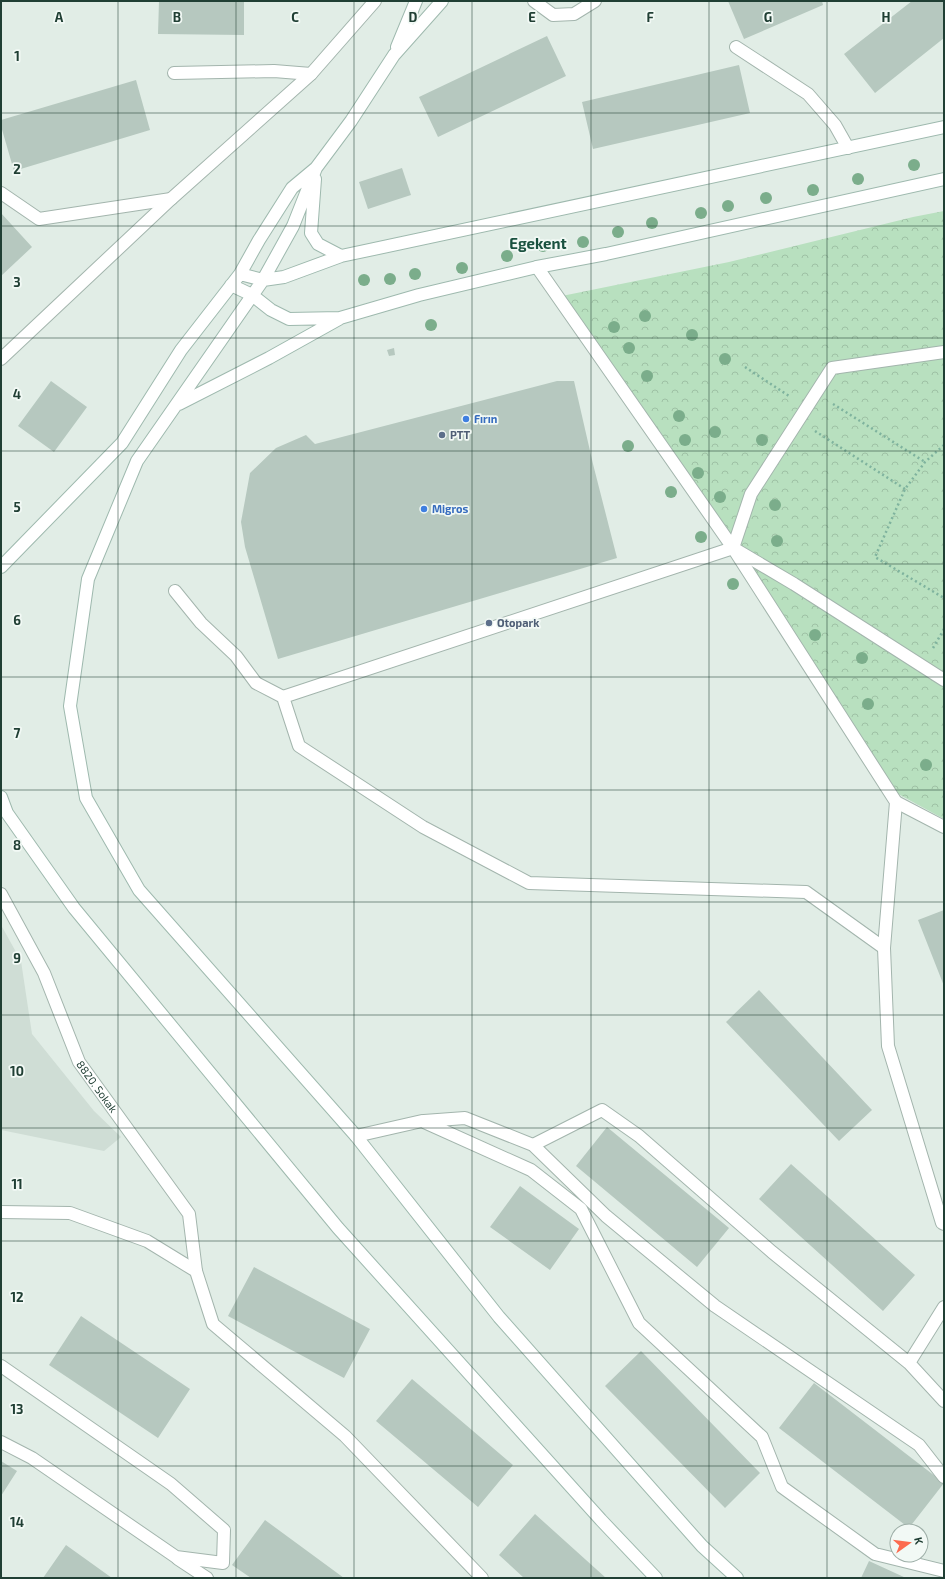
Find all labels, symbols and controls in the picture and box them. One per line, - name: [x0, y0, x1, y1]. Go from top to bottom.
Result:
- text: A: [55, 9, 64, 25]
- text: B: [173, 9, 181, 25]
- text: C: [291, 9, 299, 25]
- text: D: [409, 9, 418, 25]
- text: E: [528, 9, 536, 25]
- text: F: [646, 9, 654, 25]
- text: G: [764, 9, 772, 25]
- text: H: [882, 9, 891, 25]
- text: 1: [14, 48, 20, 64]
- text: 2: [13, 161, 21, 177]
- district label: Egekent: [509, 234, 567, 252]
- text: 3: [13, 274, 21, 290]
- text: 4: [13, 386, 21, 402]
- place label: Fırın: [474, 412, 497, 425]
- marker: Fırın: [461, 414, 471, 424]
- place label: PTT: [450, 428, 470, 441]
- marker: PTT: [437, 430, 447, 440]
- text: 5: [13, 499, 21, 515]
- place label: Migros: [432, 502, 469, 515]
- marker: Migros: [419, 504, 429, 514]
- text: 6: [13, 612, 21, 628]
- place label: Otopark: [497, 616, 540, 629]
- marker: Otopark: [484, 618, 494, 628]
- text: 7: [14, 725, 21, 741]
- text: 8: [13, 837, 21, 853]
- text: 9: [13, 950, 21, 966]
- street label: 8820. Sokak: [74, 1058, 121, 1115]
- text: 10: [10, 1063, 24, 1079]
- text: 11: [11, 1176, 23, 1192]
- text: 12: [10, 1289, 24, 1305]
- text: 13: [11, 1401, 24, 1417]
- text: 14: [10, 1514, 24, 1530]
- north arrow: [889, 1523, 929, 1563]
- text: K: [912, 1535, 926, 1545]

